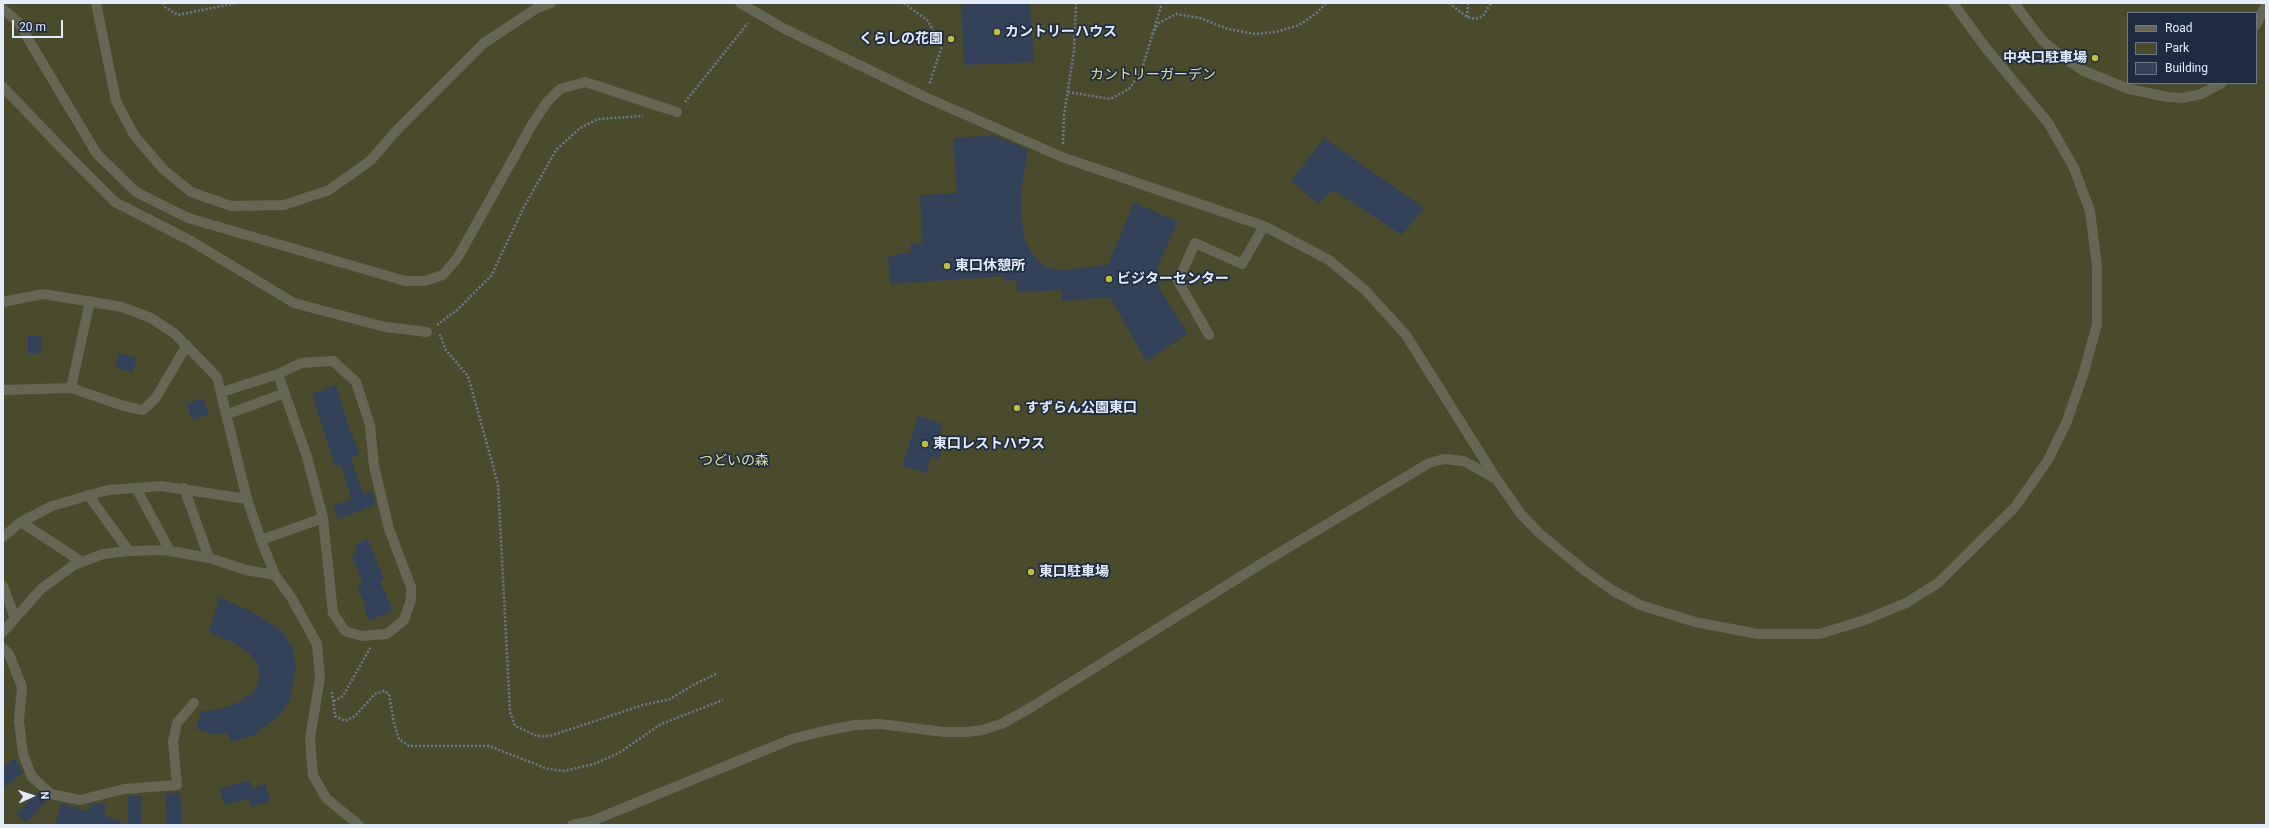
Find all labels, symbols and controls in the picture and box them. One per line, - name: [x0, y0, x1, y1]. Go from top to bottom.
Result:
- scale bar: [14, 12, 65, 38]
- legend: [2127, 12, 2257, 84]
- text: 20 m: [19, 20, 46, 34]
- text: Road: [2165, 21, 2193, 35]
- place label: カントリーハウス: [1005, 24, 1117, 40]
- marker: カントリーハウス: [992, 27, 1002, 37]
- place label: くらしの花園: [859, 31, 943, 47]
- marker: くらしの花園: [946, 34, 956, 44]
- text: Park: [2165, 41, 2189, 55]
- place label: 中央口駐車場: [2003, 50, 2087, 66]
- marker: 中央口駐車場: [2090, 53, 2100, 63]
- text: Building: [2165, 61, 2208, 75]
- park label: カントリーガーデン: [1090, 67, 1216, 83]
- place label: 東口休憩所: [955, 258, 1025, 274]
- marker: 東口休憩所: [942, 261, 952, 271]
- place label: ビジターセンター: [1117, 271, 1229, 287]
- marker: ビジターセンター: [1104, 274, 1114, 284]
- place label: すずらん公園東口: [1025, 400, 1137, 416]
- marker: すずらん公園東口: [1012, 403, 1022, 413]
- place label: 東口レストハウス: [933, 436, 1045, 452]
- marker: 東口レストハウス: [920, 439, 930, 449]
- park label: つどいの森: [699, 453, 769, 469]
- place label: 東口駐車場: [1039, 564, 1109, 580]
- marker: 東口駐車場: [1026, 567, 1036, 577]
- north arrow: [12, 776, 52, 816]
- text: N: [38, 791, 51, 800]

